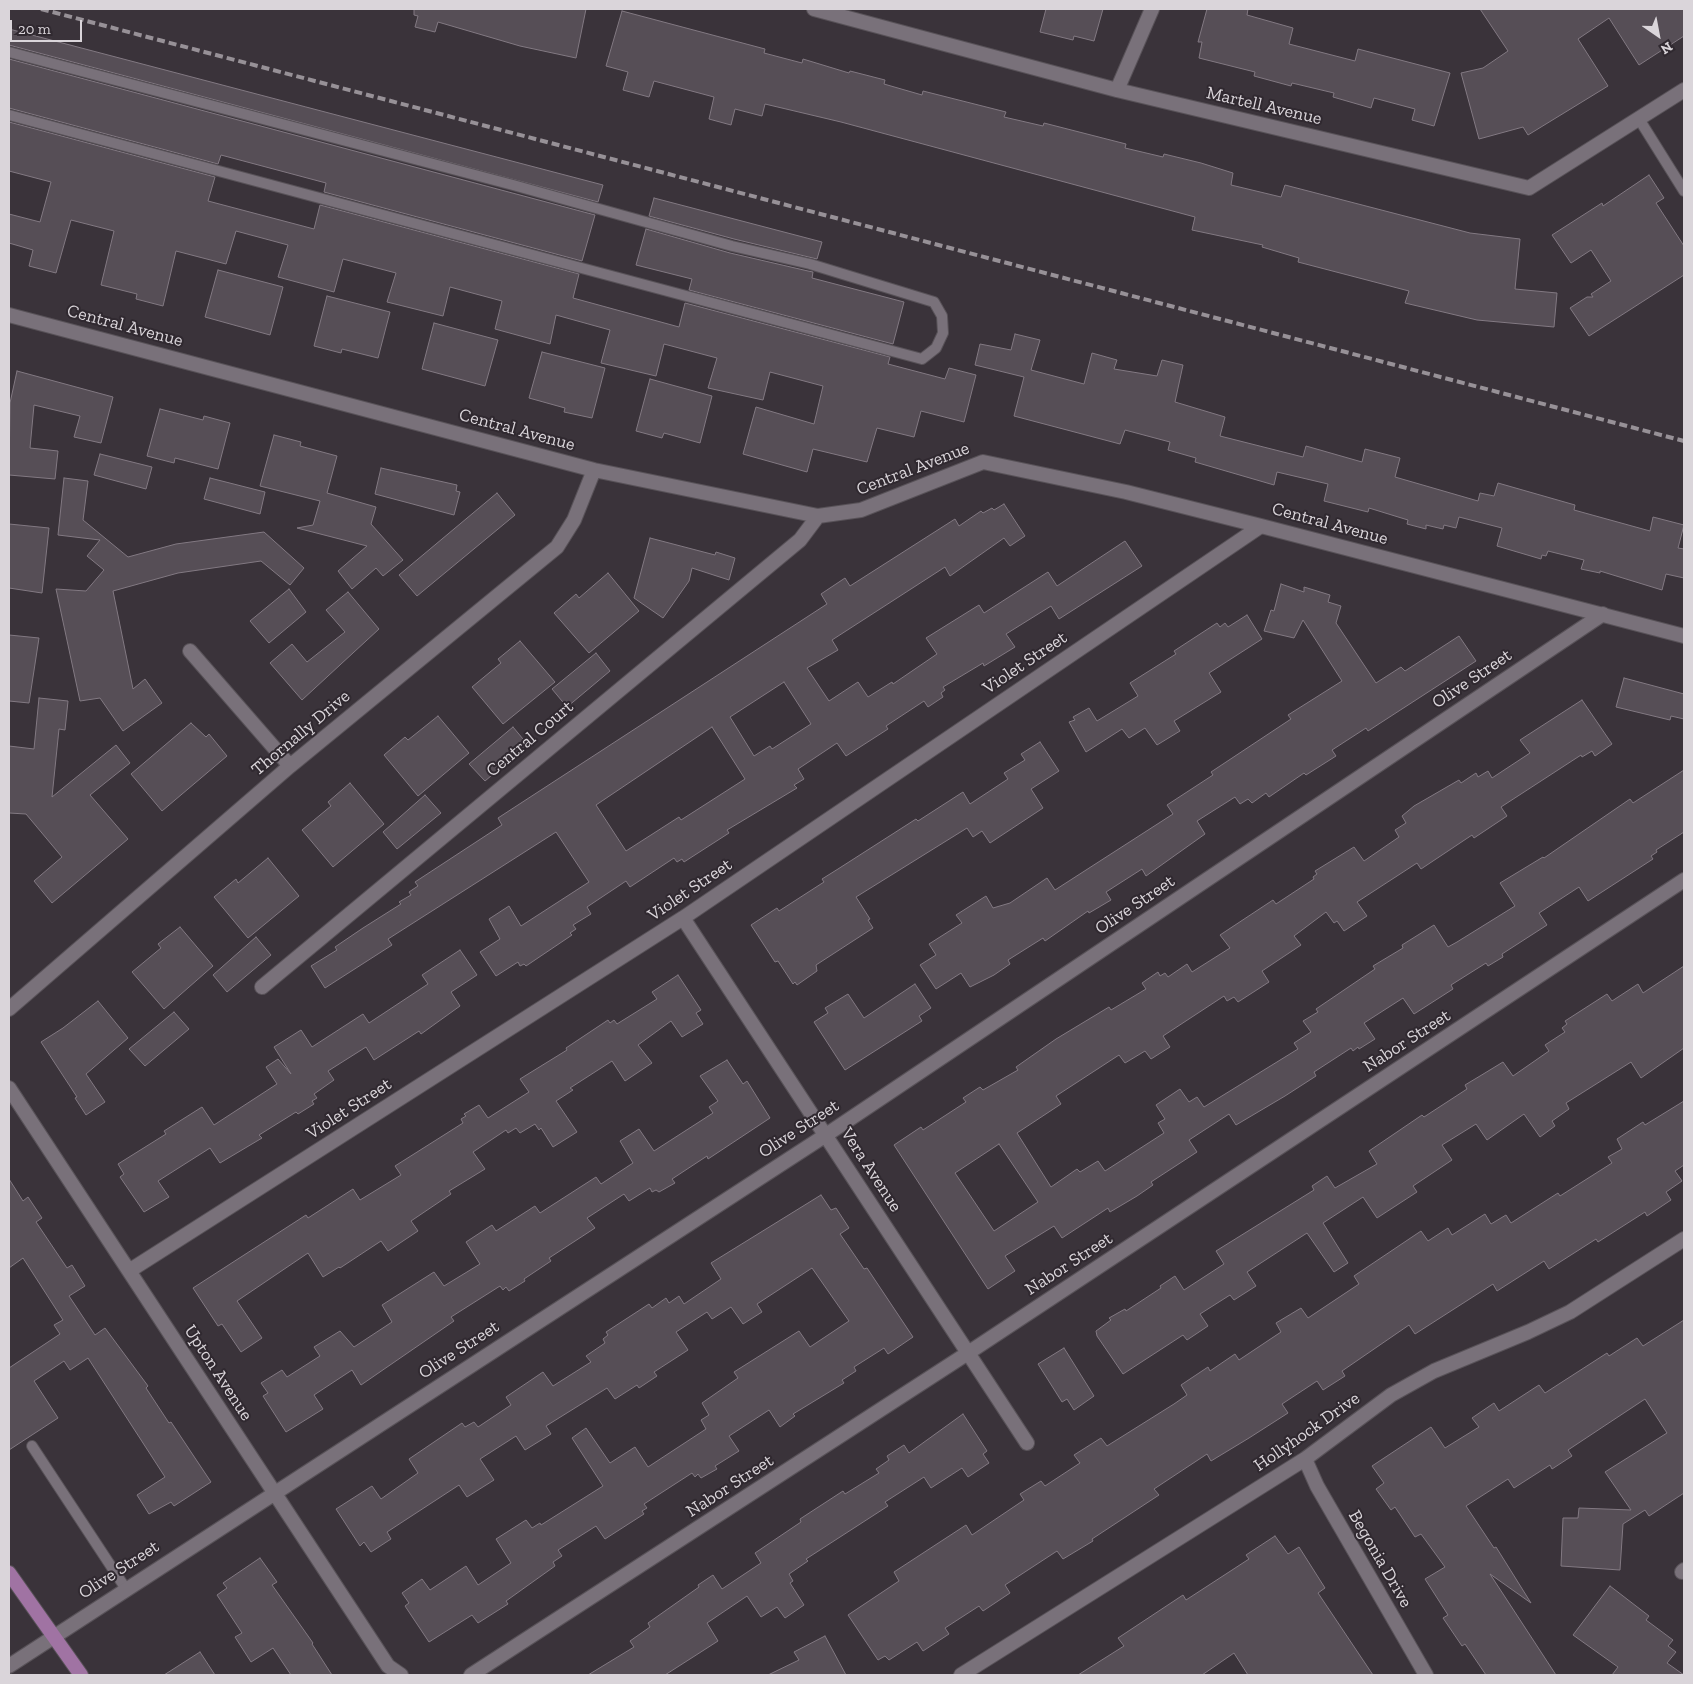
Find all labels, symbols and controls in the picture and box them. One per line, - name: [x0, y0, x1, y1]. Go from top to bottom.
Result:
- scale bar: [12, 10, 85, 42]
- north arrow: [1633, 10, 1683, 60]
- text: 20 m: [18, 20, 51, 38]
- text: N: [1657, 38, 1676, 58]
- street label: Martell Avenue: [1204, 82, 1324, 130]
- street label: Central Avenue: [65, 300, 185, 352]
- street label: Central Avenue: [457, 404, 577, 456]
- street label: Central Avenue: [853, 438, 973, 500]
- street label: Central Avenue: [1270, 498, 1390, 550]
- street label: Violet Street: [979, 627, 1071, 699]
- street label: Olive Street: [1428, 645, 1516, 713]
- street label: Thornally Drive: [247, 686, 355, 780]
- street label: Central Court: [482, 696, 578, 782]
- street label: Violet Street: [644, 854, 736, 926]
- street label: Olive Street: [1091, 871, 1179, 939]
- street label: Nabor Street: [1359, 1005, 1455, 1077]
- street label: Violet Street: [302, 1074, 396, 1144]
- street label: Olive Street: [755, 1095, 843, 1163]
- street label: Vera Avenue: [836, 1124, 906, 1216]
- street label: Nabor Street: [1021, 1228, 1117, 1300]
- street label: Olive Street: [415, 1316, 503, 1384]
- street label: Upton Avenue: [179, 1321, 257, 1425]
- street label: Hollyhock Drive: [1250, 1388, 1364, 1476]
- street label: Nabor Street: [682, 1450, 778, 1522]
- street label: Begonia Drive: [1343, 1506, 1417, 1612]
- street label: Olive Street: [75, 1536, 163, 1604]

